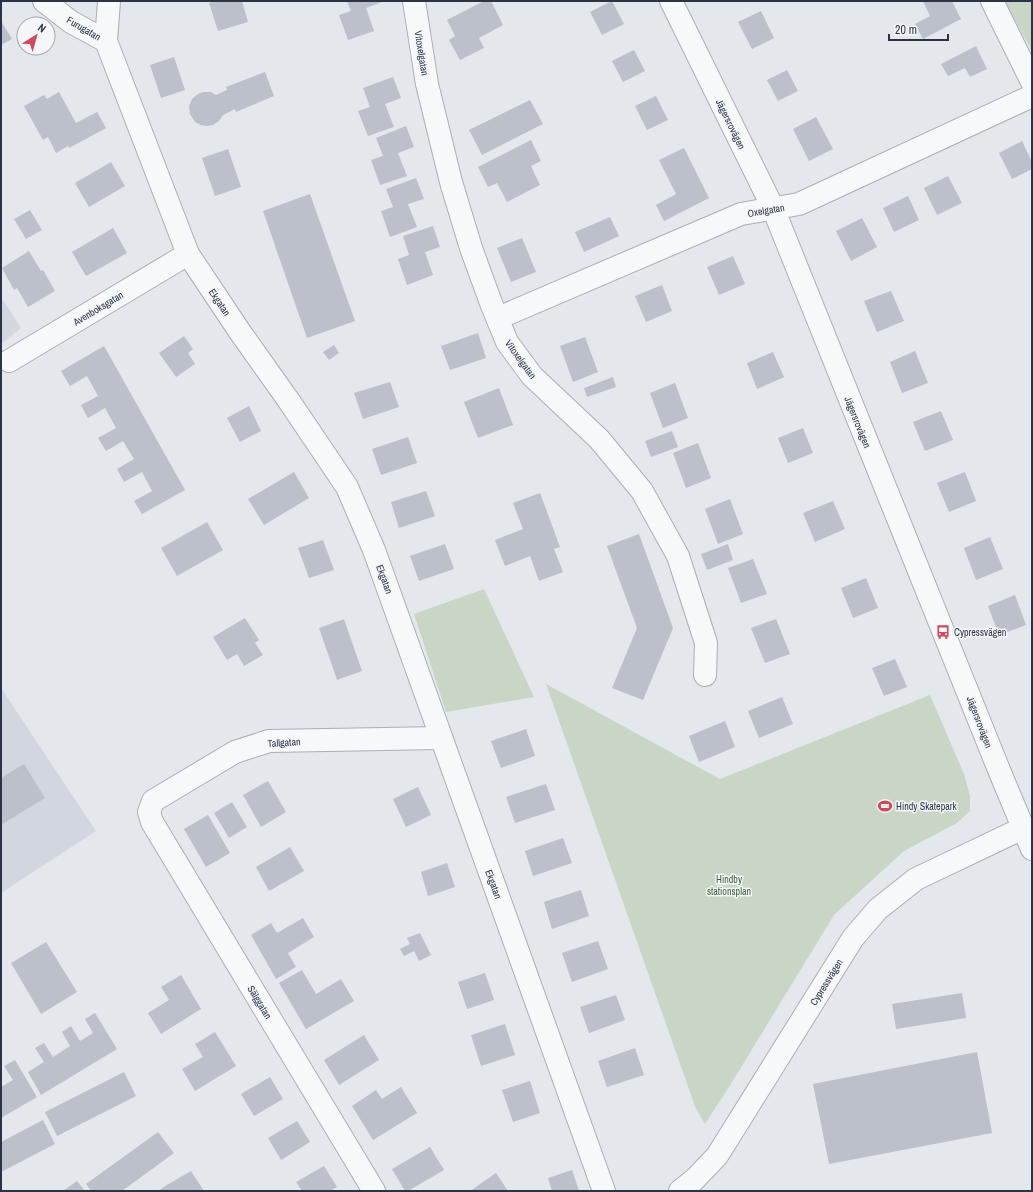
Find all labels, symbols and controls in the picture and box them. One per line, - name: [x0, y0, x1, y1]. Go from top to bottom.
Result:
- street label: Furugatan: [64, 13, 103, 43]
- north arrow: [16, 16, 56, 56]
- scale bar: [889, 16, 948, 42]
- text: N: [35, 20, 49, 36]
- text: 20 m: [895, 22, 917, 38]
- street label: Vitoxelgatan: [412, 30, 431, 77]
- street label: Jägersrovägen: [713, 97, 748, 151]
- street label: Oxelgatan: [747, 201, 786, 220]
- street label: Ekgatan: [206, 286, 233, 318]
- street label: Avenboksgatan: [70, 288, 126, 329]
- street label: Vitoxelgatan: [502, 337, 539, 382]
- street label: Jägersrovägen: [841, 395, 874, 450]
- street label: Ekgatan: [373, 563, 396, 596]
- bus stop icon: Cypressvägen: [935, 624, 951, 640]
- place label: Cypressvägen: [954, 626, 1006, 639]
- street label: Jägersrovägen: [964, 695, 995, 750]
- street label: Tallgatan: [267, 735, 301, 750]
- sports icon: Hindy Skatepark: [877, 798, 893, 814]
- place label: Hindy Skatepark: [896, 800, 958, 813]
- street label: Ekgatan: [482, 868, 505, 901]
- park label: Hindby stationsplan: [707, 873, 751, 898]
- street label: Cypressvägen: [807, 957, 846, 1008]
- street label: Sälggatan: [244, 983, 275, 1021]

